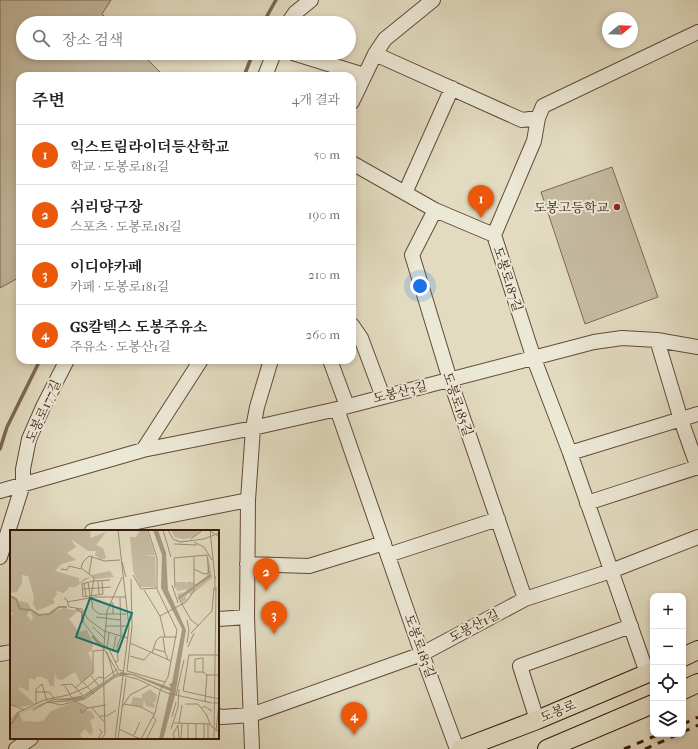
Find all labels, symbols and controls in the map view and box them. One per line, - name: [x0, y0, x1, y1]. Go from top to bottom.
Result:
- north arrow: [602, 12, 638, 48]
- search box: [16, 16, 356, 60]
- icon: search: [30, 27, 52, 49]
- text: 장소 검색: [62, 31, 123, 49]
- text: 주변: [32, 90, 65, 110]
- text: 4개 결과: [292, 92, 340, 107]
- text: 익스트림라이더등산학교: [70, 138, 229, 156]
- text: 1: [43, 147, 47, 162]
- text: 50 m: [314, 147, 340, 162]
- text: 학교 · 도봉로181길: [70, 159, 169, 174]
- pin: 1: [468, 185, 494, 218]
- text: 쉬리당구장: [70, 198, 142, 216]
- place label: 도봉고등학교: [534, 200, 609, 215]
- marker: 도봉고등학교: [612, 202, 622, 212]
- text: 2: [42, 207, 48, 222]
- text: 190 m: [308, 207, 340, 222]
- text: 스포츠 · 도봉로181길: [70, 219, 182, 234]
- street label: 도봉로187길: [490, 244, 526, 314]
- text: 이디야카페: [70, 258, 142, 276]
- text: 3: [42, 267, 48, 282]
- text: 210 m: [308, 267, 340, 282]
- your location: [410, 276, 430, 296]
- text: 카페 · 도봉로181길: [70, 279, 169, 294]
- text: GS칼텍스 도봉주유소: [70, 318, 208, 336]
- text: 4: [41, 327, 49, 342]
- text: 260 m: [306, 327, 340, 342]
- text: 주유소 · 도봉산1길: [70, 339, 171, 354]
- street label: 도봉로185길: [440, 370, 476, 438]
- street label: 도봉로177길: [22, 377, 64, 445]
- street label: 도봉산3길: [371, 378, 429, 406]
- inset map: [10, 530, 219, 739]
- pin: 2: [253, 558, 279, 591]
- map controls: [650, 593, 686, 737]
- button: +: [650, 593, 686, 629]
- pin: 3: [261, 601, 287, 634]
- street label: 도봉산1길: [446, 606, 502, 646]
- street label: 도봉로183길: [402, 612, 438, 680]
- button: −: [650, 629, 686, 665]
- button: locate: [650, 665, 686, 701]
- street label: 도봉로: [538, 697, 579, 725]
- button: layers: [650, 701, 686, 737]
- pin: 4: [341, 702, 367, 735]

